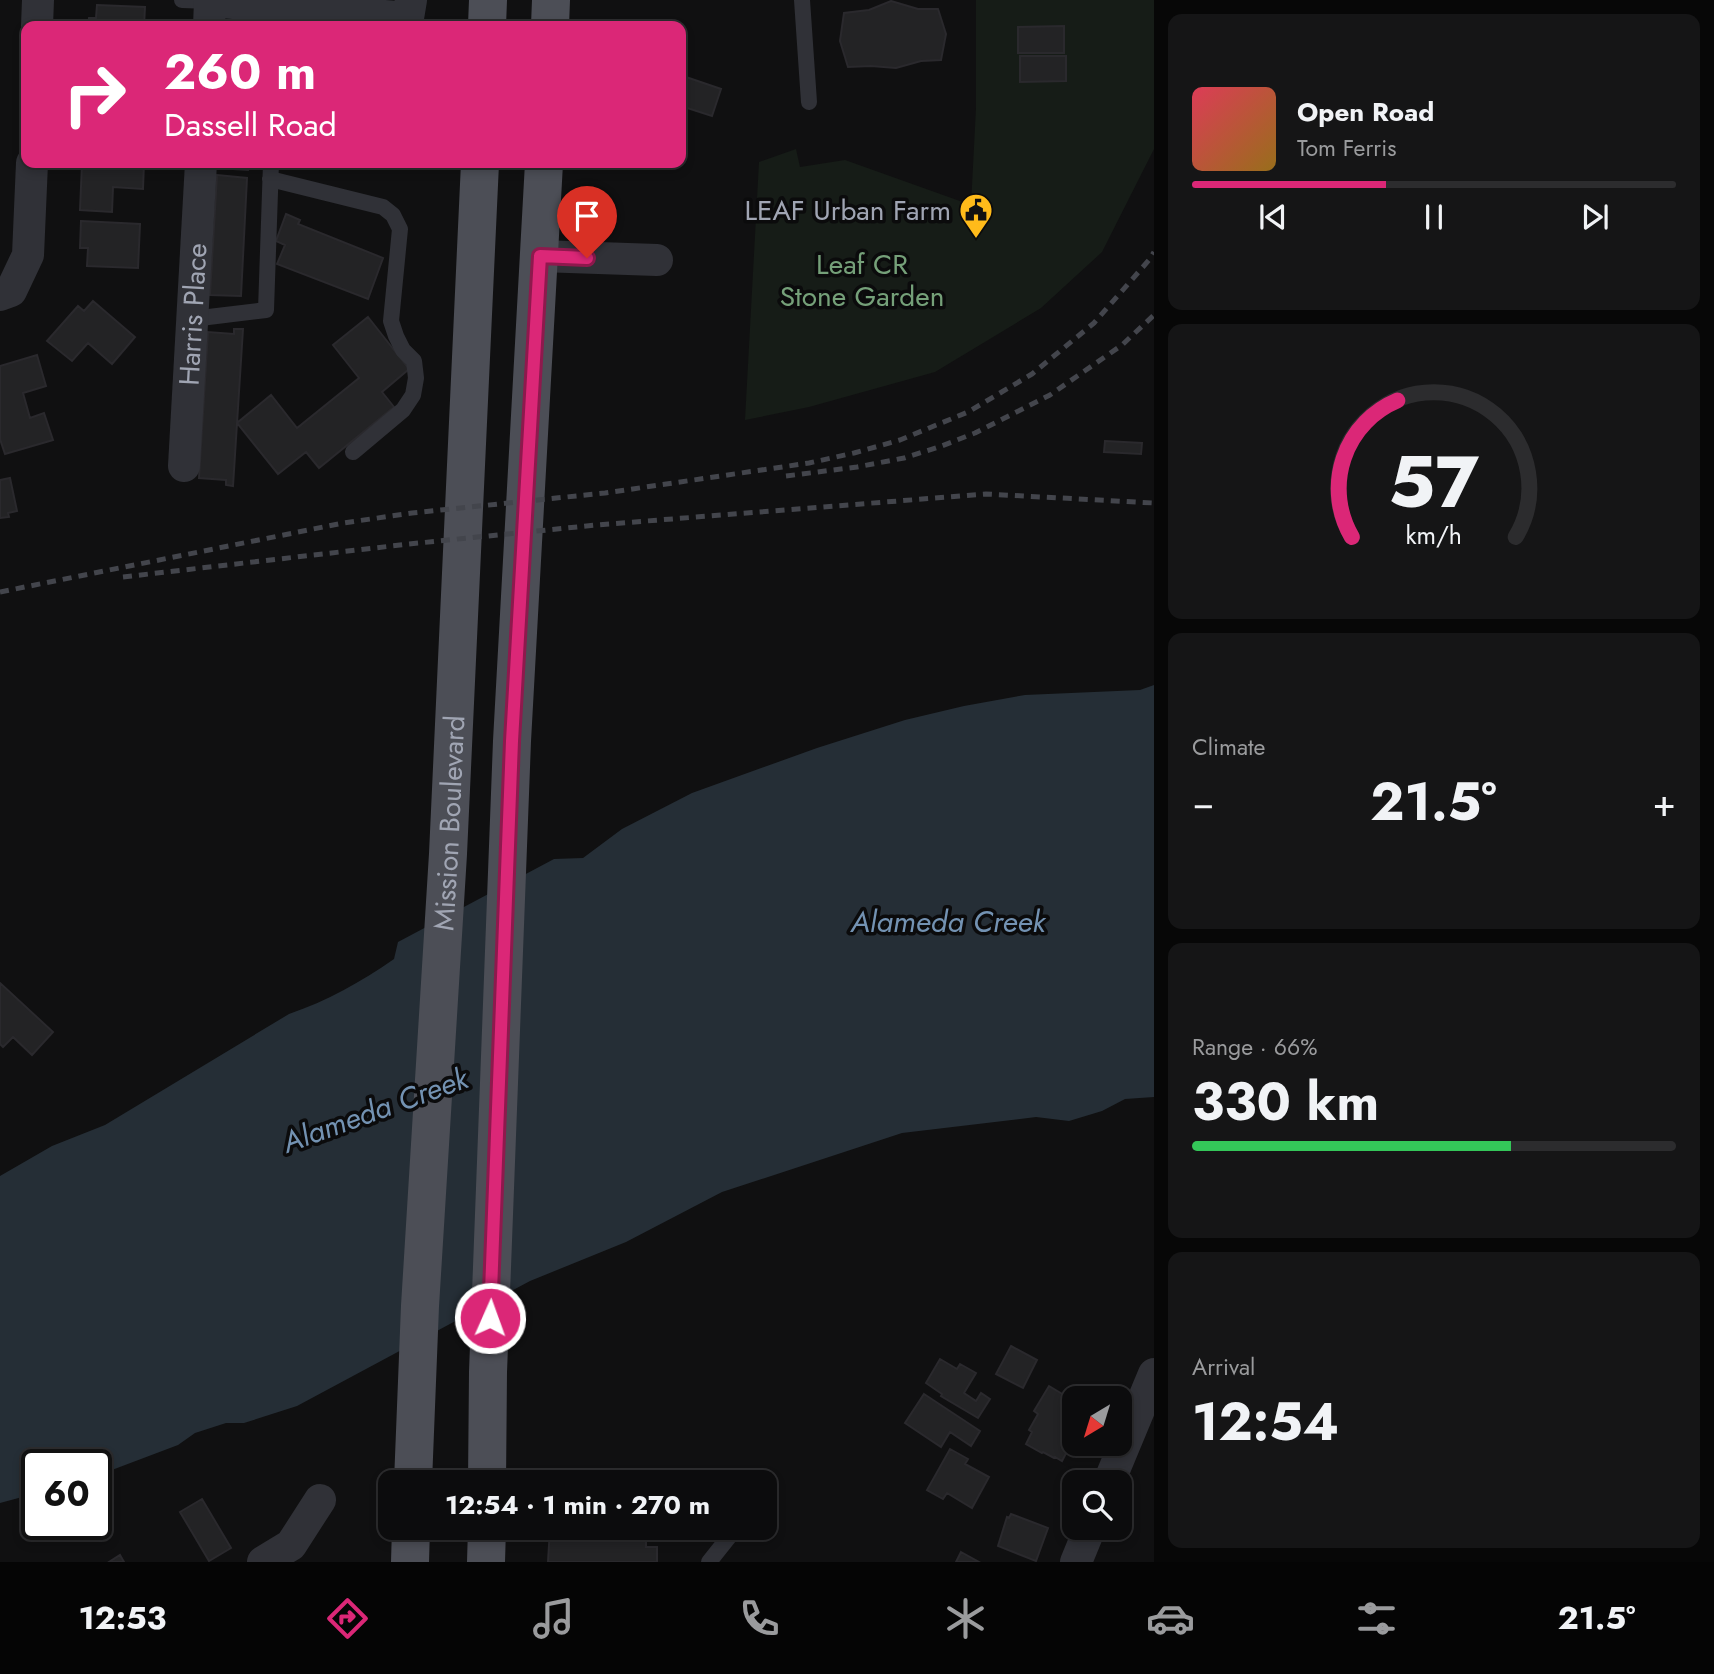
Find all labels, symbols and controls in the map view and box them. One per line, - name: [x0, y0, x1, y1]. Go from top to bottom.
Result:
- text: 260 m: [164, 37, 316, 107]
- icon: right: [49, 49, 140, 140]
- text: Open Road: [1297, 93, 1434, 131]
- text: Dassell Road: [164, 102, 337, 148]
- text: Tom Ferris: [1297, 131, 1396, 165]
- pin: [557, 186, 617, 258]
- place label: LEAF Urban Farm: [744, 190, 951, 231]
- public building icon: LEAF Urban Farm: [957, 191, 995, 240]
- icon: arrive: [568, 197, 606, 235]
- icon: previous: [1254, 198, 1292, 236]
- icon: pause: [1415, 198, 1453, 236]
- icon: next: [1576, 198, 1614, 236]
- street label: Harris Place: [168, 242, 217, 387]
- park label: Leaf CR Stone Garden: [780, 244, 944, 317]
- text: 57: [1389, 430, 1480, 535]
- text: km/h: [1406, 517, 1462, 553]
- street label: Mission Boulevard: [423, 714, 475, 932]
- text: Climate: [1192, 730, 1265, 764]
- text: 21.5°: [1370, 764, 1497, 840]
- text: −: [1192, 775, 1214, 830]
- text: +: [1653, 775, 1676, 830]
- water label: Alameda Creek: [850, 900, 1047, 943]
- text: Range · 66%: [1192, 1030, 1317, 1064]
- water label: Alameda Creek: [275, 1056, 475, 1164]
- text: 330 km: [1192, 1064, 1379, 1140]
- position arrow: [453, 1281, 527, 1355]
- text: Arrival: [1192, 1350, 1255, 1384]
- text: 12:54: [1192, 1384, 1339, 1460]
- north arrow: [1062, 1386, 1132, 1456]
- map controls: [1062, 1386, 1132, 1540]
- speed limit sign: 60: [21, 1449, 112, 1540]
- button: search: [1062, 1470, 1132, 1540]
- text: 12:54 · 1 min · 270 m: [445, 1486, 710, 1524]
- icon: directions: [323, 1594, 372, 1643]
- icon: music: [529, 1594, 578, 1643]
- icon: phone: [735, 1594, 784, 1643]
- icon: climate: [941, 1594, 990, 1643]
- icon: car: [1146, 1594, 1195, 1643]
- icon: filters: [1352, 1594, 1401, 1643]
- text: 12:53: [78, 1595, 166, 1641]
- text: 21.5°: [1558, 1595, 1636, 1641]

